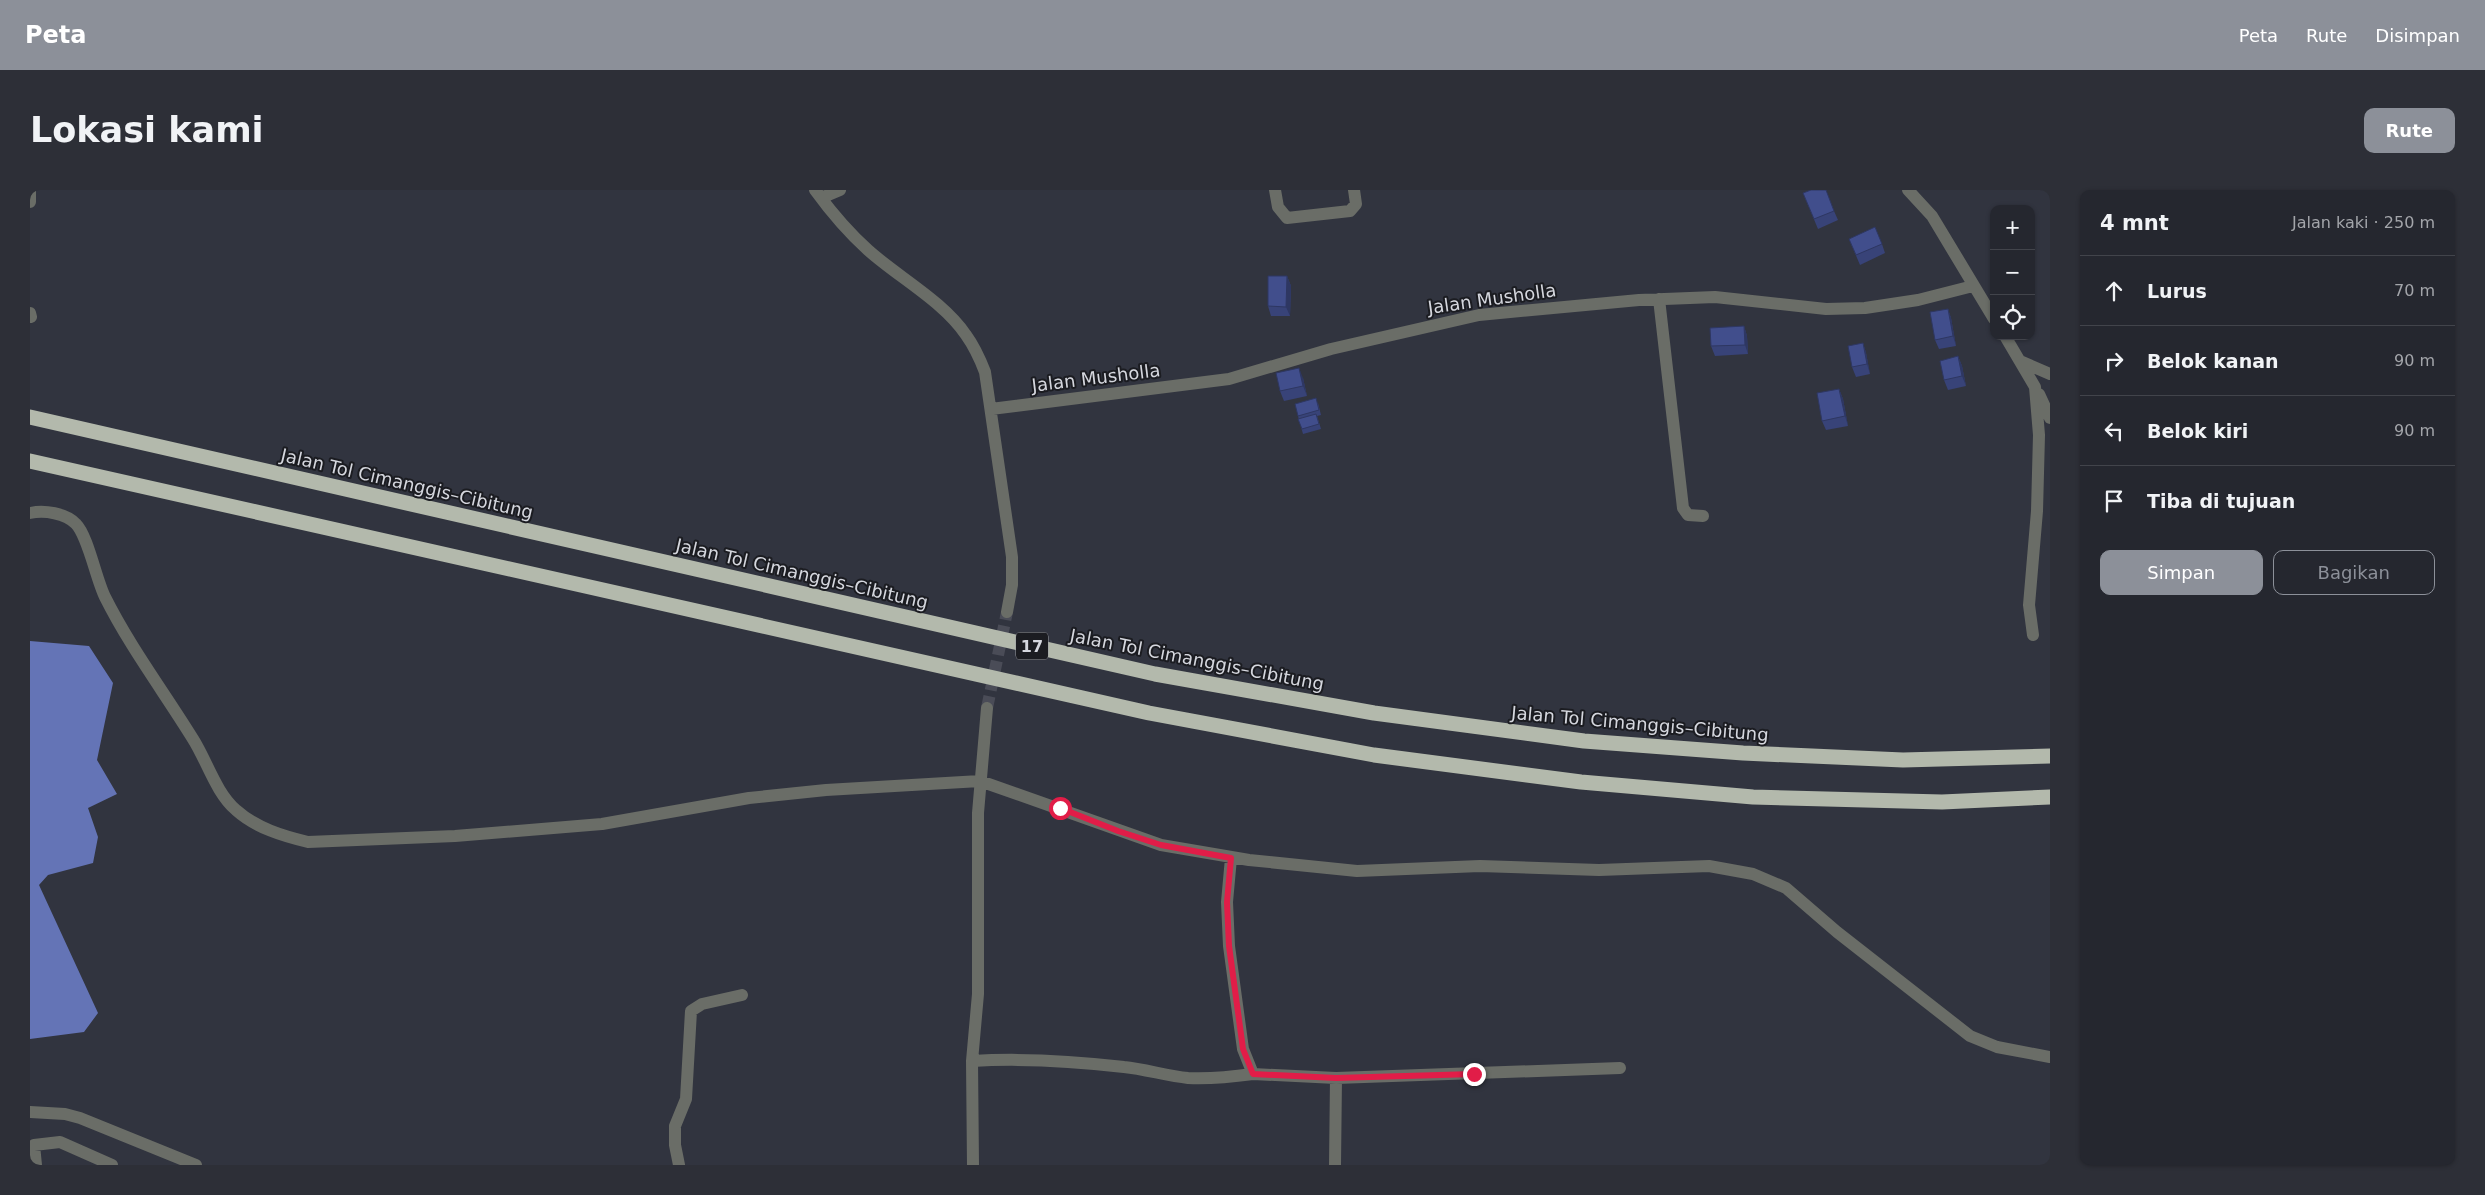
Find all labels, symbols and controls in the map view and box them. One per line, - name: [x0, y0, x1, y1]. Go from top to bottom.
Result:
- text: Peta: [25, 21, 87, 49]
- text: Peta: [2239, 25, 2278, 46]
- text: Rute: [2306, 25, 2347, 46]
- text: Disimpan: [2375, 25, 2460, 46]
- button: Rute: [2364, 108, 2455, 153]
- text: Lokasi kami: [30, 110, 264, 150]
- map controls: [1990, 205, 2035, 340]
- button: +: [1990, 205, 2035, 250]
- text: 4 mnt: [2100, 211, 2169, 235]
- text: Jalan kaki · 250 m: [2292, 213, 2435, 232]
- button: −: [1990, 250, 2035, 295]
- icon: ahead: [2100, 277, 2128, 305]
- street label: Jalan Musholla: [1425, 279, 1557, 318]
- text: Lurus: [2147, 280, 2207, 302]
- text: 70 m: [2394, 281, 2435, 300]
- button: locate: [1990, 295, 2035, 340]
- icon: right: [2100, 347, 2128, 375]
- text: Belok kanan: [2147, 350, 2279, 372]
- text: 90 m: [2394, 351, 2435, 370]
- street label: Jalan Musholla: [1030, 359, 1161, 396]
- icon: left: [2100, 417, 2128, 445]
- text: Belok kiri: [2147, 420, 2248, 442]
- text: 90 m: [2394, 421, 2435, 440]
- street label: Jalan Tol Cimanggis–Cibitung: [278, 444, 535, 523]
- icon: arrive: [2100, 487, 2128, 515]
- text: Tiba di tujuan: [2147, 490, 2295, 512]
- street label: Jalan Tol Cimanggis–Cibitung: [673, 534, 930, 613]
- button: Simpan: [2100, 550, 2263, 595]
- button: Bagikan: [2273, 550, 2435, 595]
- street label: Jalan Tol Cimanggis–Cibitung: [1067, 624, 1326, 694]
- road number: 17: [1016, 632, 1048, 660]
- street label: Jalan Tol Cimanggis–Cibitung: [1509, 702, 1770, 745]
- route start: [1049, 797, 1072, 820]
- route end: [1463, 1063, 1486, 1086]

